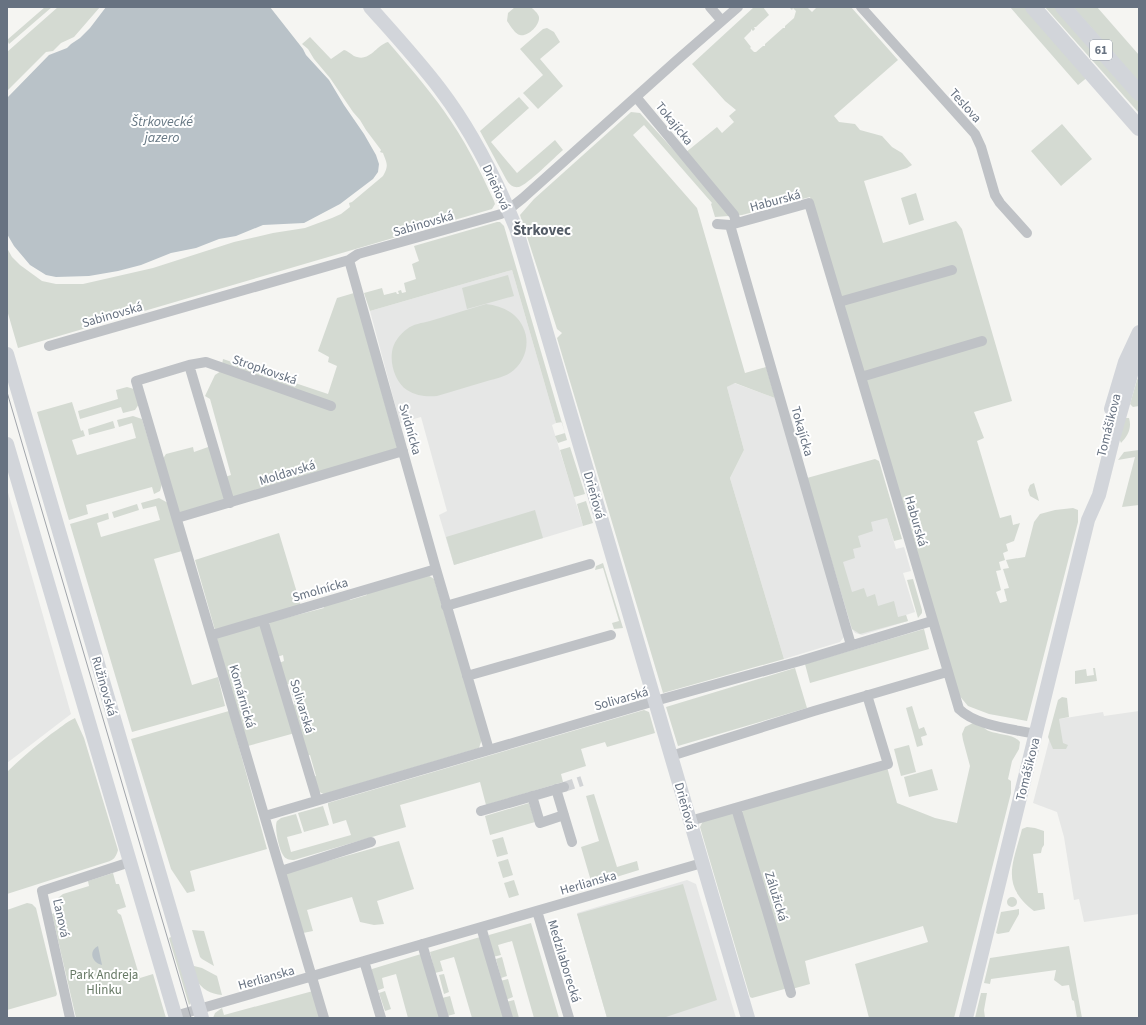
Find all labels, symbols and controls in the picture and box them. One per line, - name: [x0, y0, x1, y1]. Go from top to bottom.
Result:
- road number: 61: [1090, 40, 1112, 60]
- street label: Teslova: [945, 85, 986, 127]
- street label: Tokajícka: [651, 98, 697, 149]
- water label: Štrkovecké jazero: [131, 112, 193, 148]
- street label: Drieňová: [478, 162, 515, 213]
- street label: Haburská: [748, 186, 803, 216]
- street label: Sabinovská: [391, 207, 456, 241]
- district label: Štrkovec: [513, 220, 571, 241]
- street label: Sabinovská: [80, 298, 145, 332]
- street label: Stropkovská: [230, 350, 299, 389]
- street label: Tomášikova: [1092, 392, 1126, 459]
- street label: Svidnícka: [394, 402, 426, 457]
- street label: Tokajícka: [786, 404, 818, 458]
- street label: Moldavská: [257, 456, 318, 490]
- street label: Drieňová: [579, 469, 609, 521]
- street label: Haburská: [900, 494, 932, 549]
- street label: Smolnícka: [290, 573, 350, 606]
- street label: Ružinovská: [87, 654, 121, 718]
- street label: Komárnická: [224, 662, 260, 730]
- street label: Solivarská: [285, 677, 319, 736]
- street label: Solivarská: [592, 683, 650, 715]
- street label: Tomášikova: [1011, 736, 1045, 803]
- street label: Drieňová: [670, 780, 700, 832]
- street label: Herlianska: [558, 866, 619, 900]
- street label: Zálužická: [760, 869, 792, 923]
- street label: Ľanová: [48, 897, 74, 939]
- street label: Medzilaborecká: [543, 918, 585, 1005]
- street label: Herlianska: [236, 961, 297, 995]
- park label: Park Andreja Hlinku: [70, 966, 138, 999]

